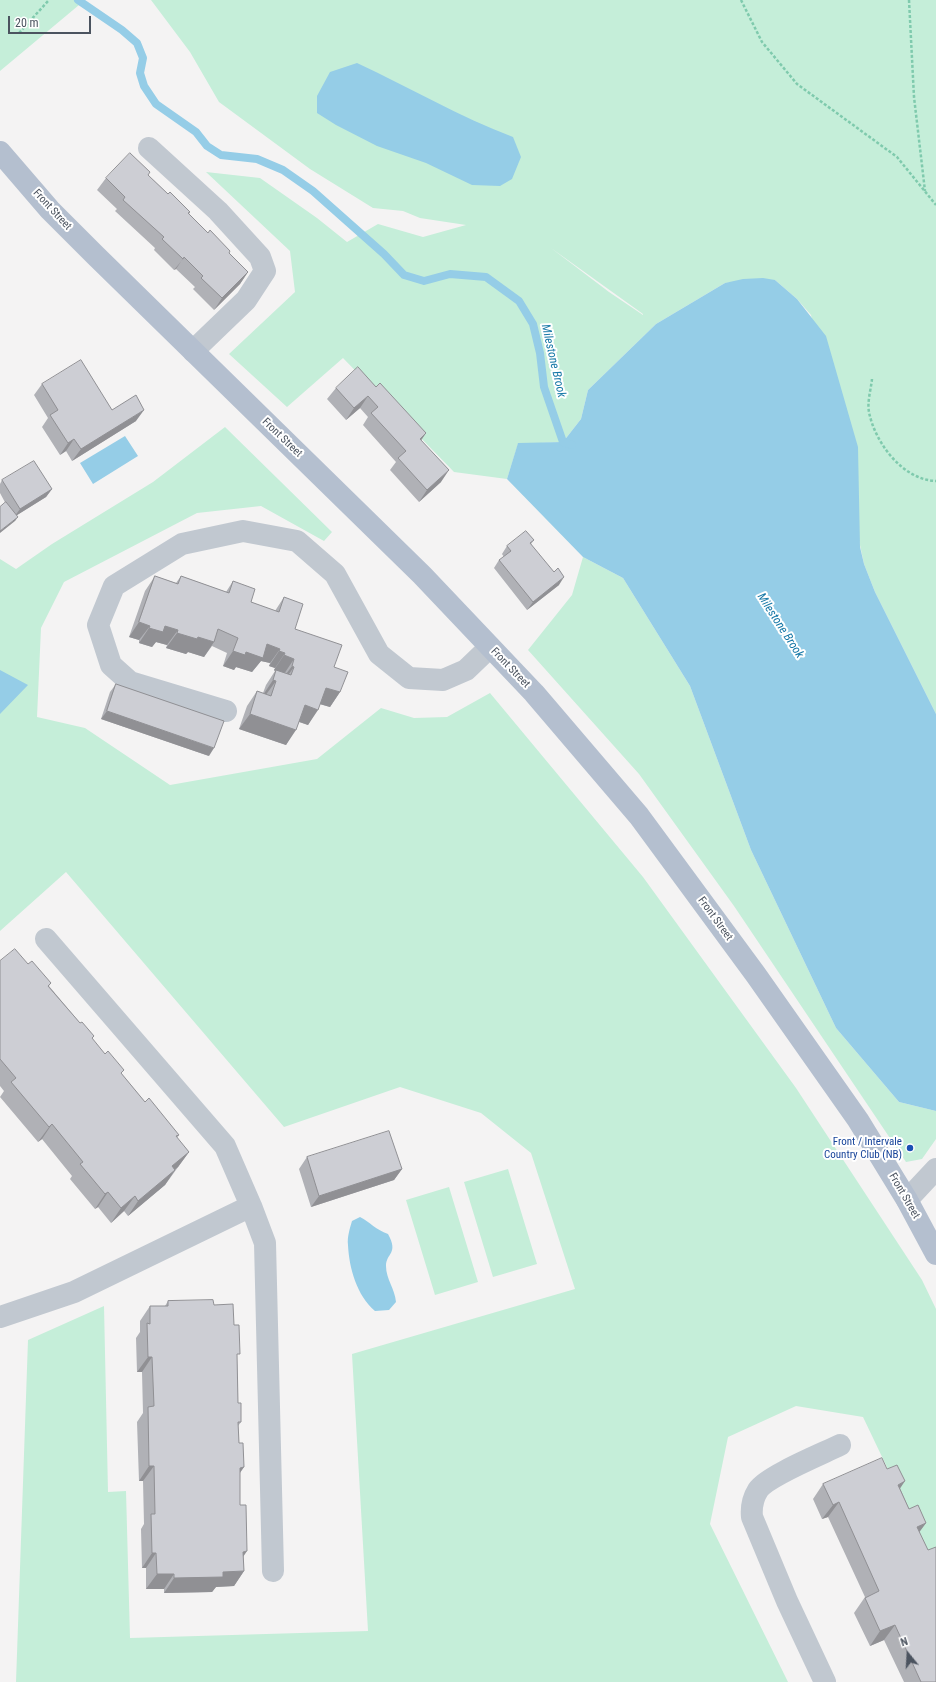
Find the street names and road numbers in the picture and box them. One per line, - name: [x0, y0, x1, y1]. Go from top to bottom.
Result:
- street label: Front Street: [30, 187, 74, 233]
- street label: Front Street: [259, 416, 305, 460]
- street label: Front Street: [488, 645, 532, 691]
- street label: Front Street: [695, 895, 735, 943]
- street label: Front Street: [886, 1171, 922, 1221]

